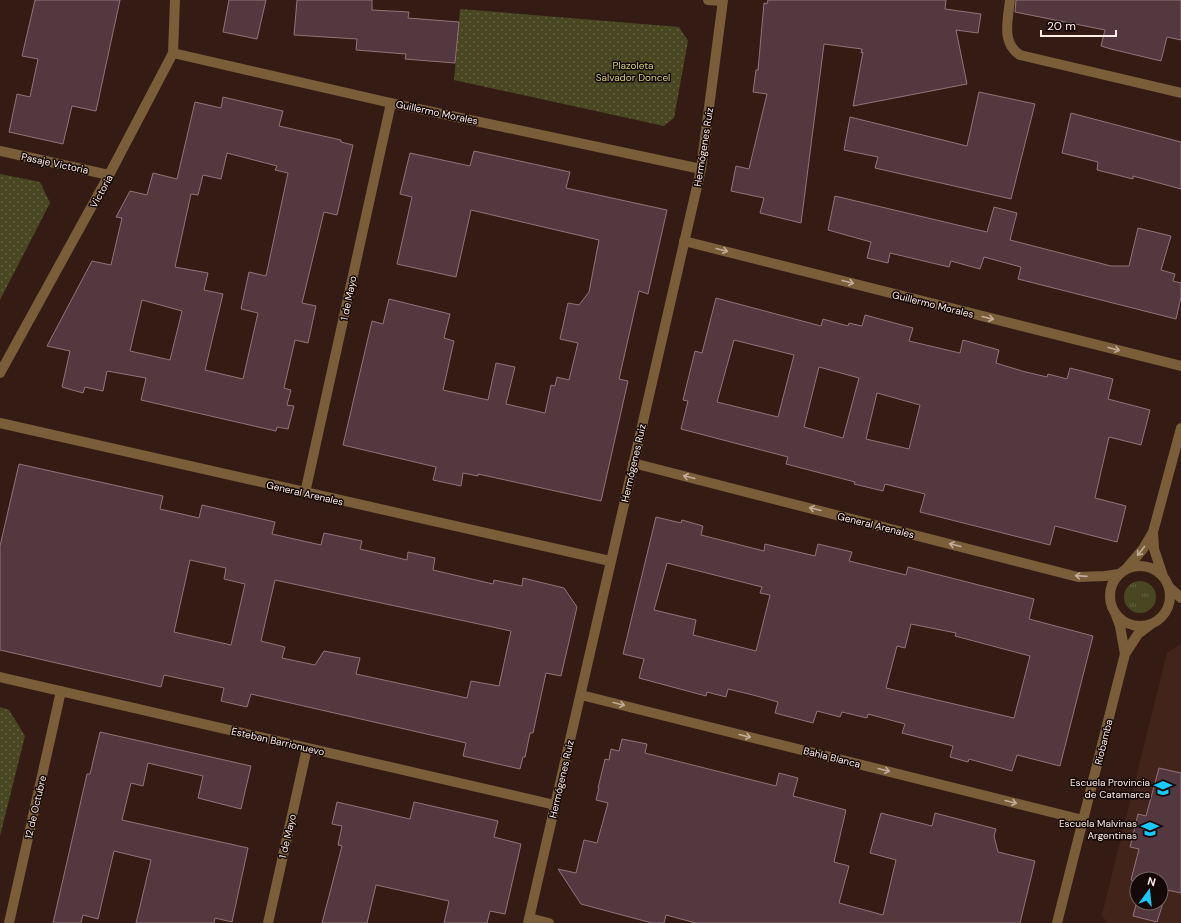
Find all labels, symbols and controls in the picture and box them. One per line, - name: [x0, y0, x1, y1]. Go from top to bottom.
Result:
- scale bar: [1041, 12, 1116, 38]
- text: 20 m: [1047, 18, 1076, 34]
- park label: Plazoleta Salvador Doncel: [596, 59, 670, 84]
- street label: Guillermo Morales: [395, 97, 479, 128]
- street label: Hermógenes Ruiz: [691, 106, 716, 187]
- street label: Pasaje Victoria: [20, 150, 90, 177]
- street label: Victoria: [87, 172, 116, 210]
- one-way arrow: [715, 247, 728, 255]
- street label: 1 de Mayo: [337, 275, 360, 322]
- one-way arrow: [841, 279, 854, 287]
- street label: Guillermo Morales: [891, 288, 975, 321]
- one-way arrow: [981, 314, 994, 322]
- one-way arrow: [1107, 346, 1120, 354]
- street label: Hermógenes Ruiz: [618, 422, 649, 503]
- one-way arrow: [683, 473, 696, 480]
- street label: General Arenales: [265, 478, 345, 509]
- one-way arrow: [809, 505, 822, 513]
- street label: General Arenales: [836, 510, 916, 541]
- one-way arrow: [948, 541, 961, 549]
- one-way arrow: [1137, 546, 1145, 557]
- one-way arrow: [1075, 573, 1088, 580]
- one-way arrow: [612, 701, 625, 709]
- street label: Riobamba: [1092, 718, 1115, 766]
- street label: Esteban Barrionuevo: [230, 724, 326, 759]
- one-way arrow: [738, 732, 751, 740]
- street label: Hermógenes Ruiz: [546, 738, 577, 819]
- street label: Bahía Blanca: [802, 744, 862, 771]
- one-way arrow: [878, 767, 891, 775]
- street label: 12 de Octubre: [22, 774, 49, 840]
- place label: Escuela Provincia de Catamarca: [1070, 776, 1150, 801]
- school or university icon: Escuela Provincia de Catamarca: [1153, 778, 1173, 798]
- one-way arrow: [1004, 798, 1017, 806]
- street label: 1 de Mayo: [276, 813, 299, 860]
- place label: Escuela Malvinas Argentinas: [1059, 817, 1137, 842]
- school or university icon: Escuela Malvinas Argentinas: [1140, 819, 1160, 839]
- north arrow: [1129, 871, 1169, 911]
- text: N: [1146, 874, 1157, 889]

